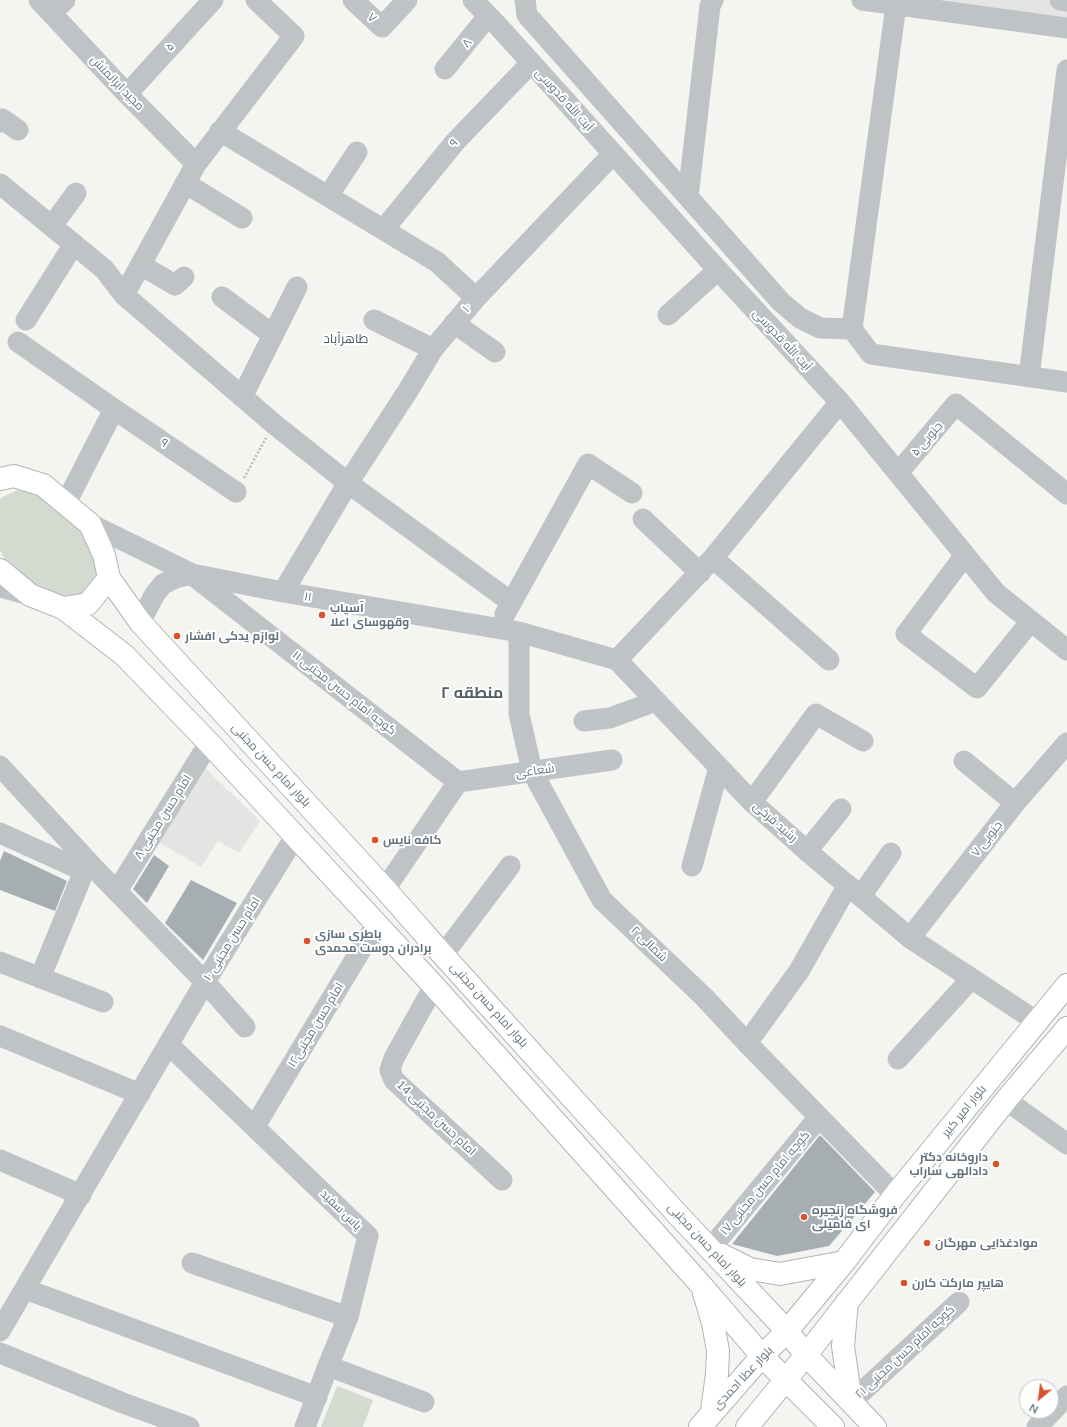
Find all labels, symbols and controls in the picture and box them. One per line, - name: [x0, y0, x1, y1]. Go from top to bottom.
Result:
- street label: ۷: [364, 10, 380, 26]
- street label: ۸: [459, 36, 475, 50]
- street label: ۵: [163, 40, 177, 54]
- street label: مجید ایرانمنش: [87, 52, 147, 114]
- street label: آیت الله قدوسی: [532, 66, 596, 134]
- street label: ۹: [447, 136, 461, 150]
- street label: ۱۰: [459, 301, 475, 315]
- street label: آیت الله قدوسی: [750, 306, 814, 374]
- district label: طاهرآباد: [324, 331, 368, 347]
- street label: ۵ جنوبی: [908, 419, 946, 459]
- street label: ۹: [157, 435, 171, 451]
- street label: ۱۱: [303, 589, 313, 605]
- place label: آسیاب وقهوسای اعلا: [330, 601, 409, 629]
- marker: آسیاب وقهوسای اعلا: [317, 610, 327, 620]
- place label: لوازم یدکی افشار: [185, 629, 279, 643]
- marker: لوازم یدکی افشار: [172, 631, 182, 641]
- street label: کوچه امام حسن مجتبی ۱۱: [289, 648, 399, 738]
- district label: منطقه ۲: [441, 683, 503, 703]
- street label: بلوار امام حسن مجتبی: [228, 720, 314, 810]
- street label: شعاعی: [515, 761, 555, 781]
- street label: امام حسن مجتبی ۸: [131, 772, 195, 862]
- street label: رشید فرخی: [750, 799, 800, 845]
- street label: ۷ جنوبی: [969, 818, 1005, 860]
- place label: کافه نایس: [383, 833, 441, 847]
- marker: کافه نایس: [370, 835, 380, 845]
- street label: امام حسن مجتبی ۱۰: [200, 895, 264, 983]
- street label: ۲ شمالی: [628, 923, 670, 965]
- place label: باطری سازی برادران دوست محمدی: [315, 927, 432, 955]
- marker: باطری سازی برادران دوست محمدی: [302, 936, 312, 946]
- street label: بلوار امام حسن مجتبی: [447, 960, 531, 1050]
- street label: امام حسن مجتبی۱۲: [285, 980, 347, 1070]
- street label: امام حسن مجتبی 14: [393, 1077, 479, 1159]
- street label: بلوار امیر کبیر: [939, 1082, 989, 1140]
- street label: کوچه امام حسن مجتبی ۱۷: [717, 1128, 813, 1238]
- place label: داروخانه دکتر دادالهی ساراب: [909, 1150, 988, 1178]
- marker: داروخانه دکتر دادالهی ساراب: [991, 1159, 1001, 1169]
- street label: یاس سفید: [317, 1187, 365, 1233]
- street label: بلوار امام حسن مجتبی: [664, 1200, 750, 1290]
- place label: فروشگاه زنجیره ای فامیلی: [812, 1203, 898, 1231]
- marker: فروشگاه زنجیره ای فامیلی: [799, 1212, 809, 1222]
- place label: موادغذایی مهرگان: [935, 1236, 1038, 1250]
- marker: موادغذایی مهرگان: [922, 1238, 932, 1248]
- place label: هایپر مارکت کارن: [912, 1276, 1004, 1290]
- marker: هایپر مارکت کارن: [899, 1278, 909, 1288]
- street label: کوچه امام حسن مجتبی ۲۱: [852, 1302, 958, 1402]
- street label: بلوار عطا احمدی: [710, 1343, 776, 1413]
- north arrow: [1019, 1379, 1059, 1419]
- text: N: [1027, 1400, 1041, 1417]

